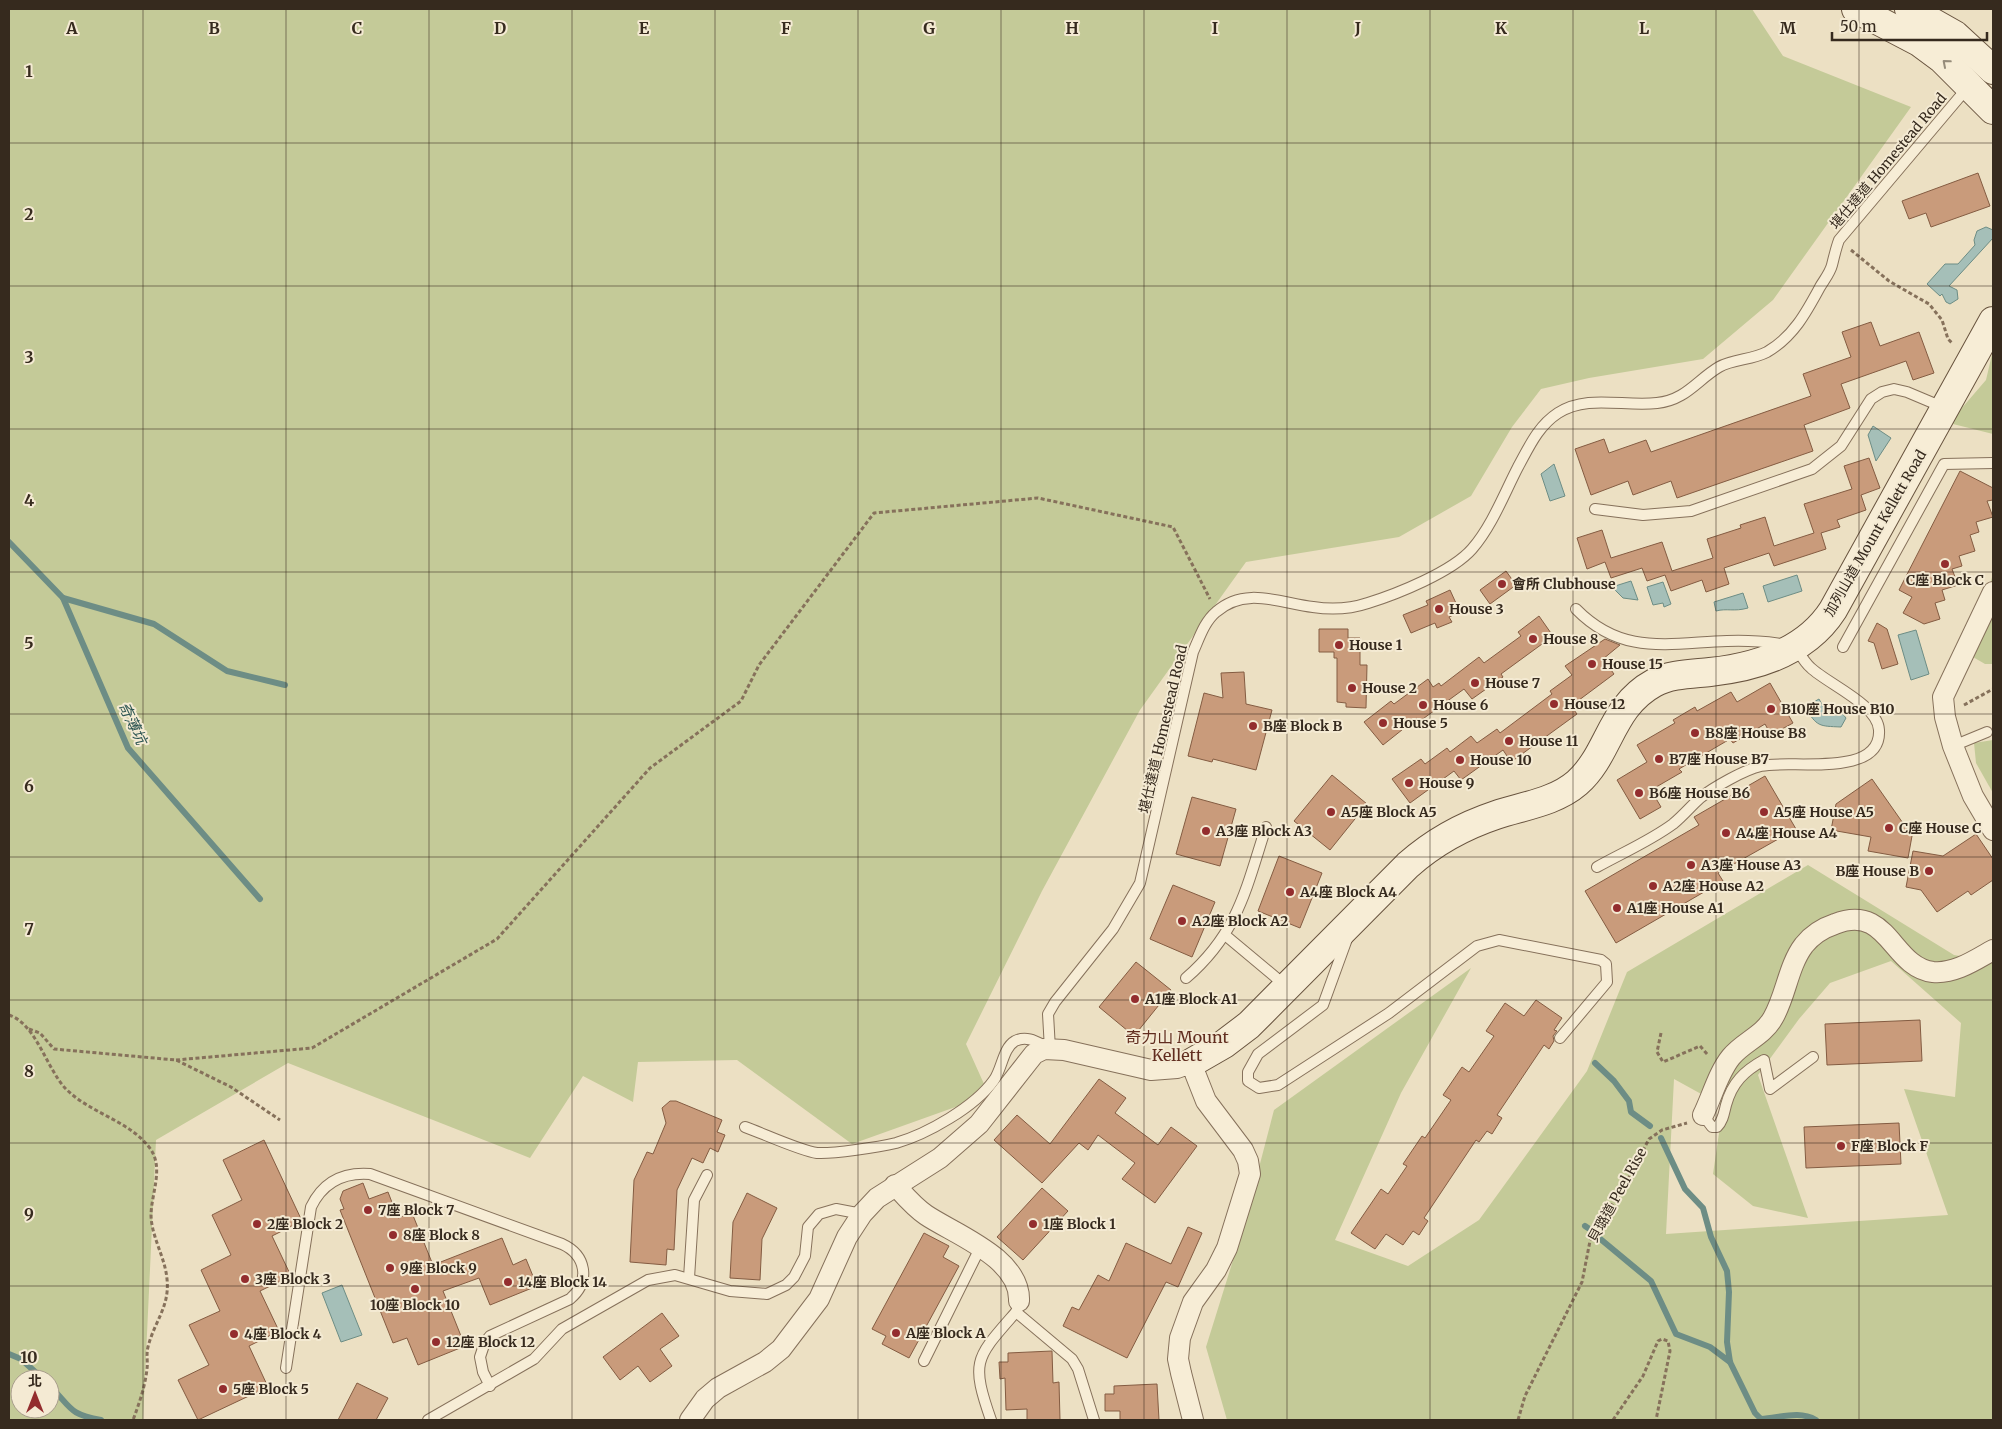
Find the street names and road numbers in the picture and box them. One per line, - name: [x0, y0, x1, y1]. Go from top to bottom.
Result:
- street label: 堪仕達道 Homestead Road: [1826, 89, 1951, 233]
- street label: 加列山道 Mount Kellett Road: [1820, 446, 1930, 619]
- street label: 堪仕達道 Homestead Road: [1135, 642, 1191, 815]
- street label: 貝璐道 Peel Rise: [1584, 1145, 1650, 1245]

